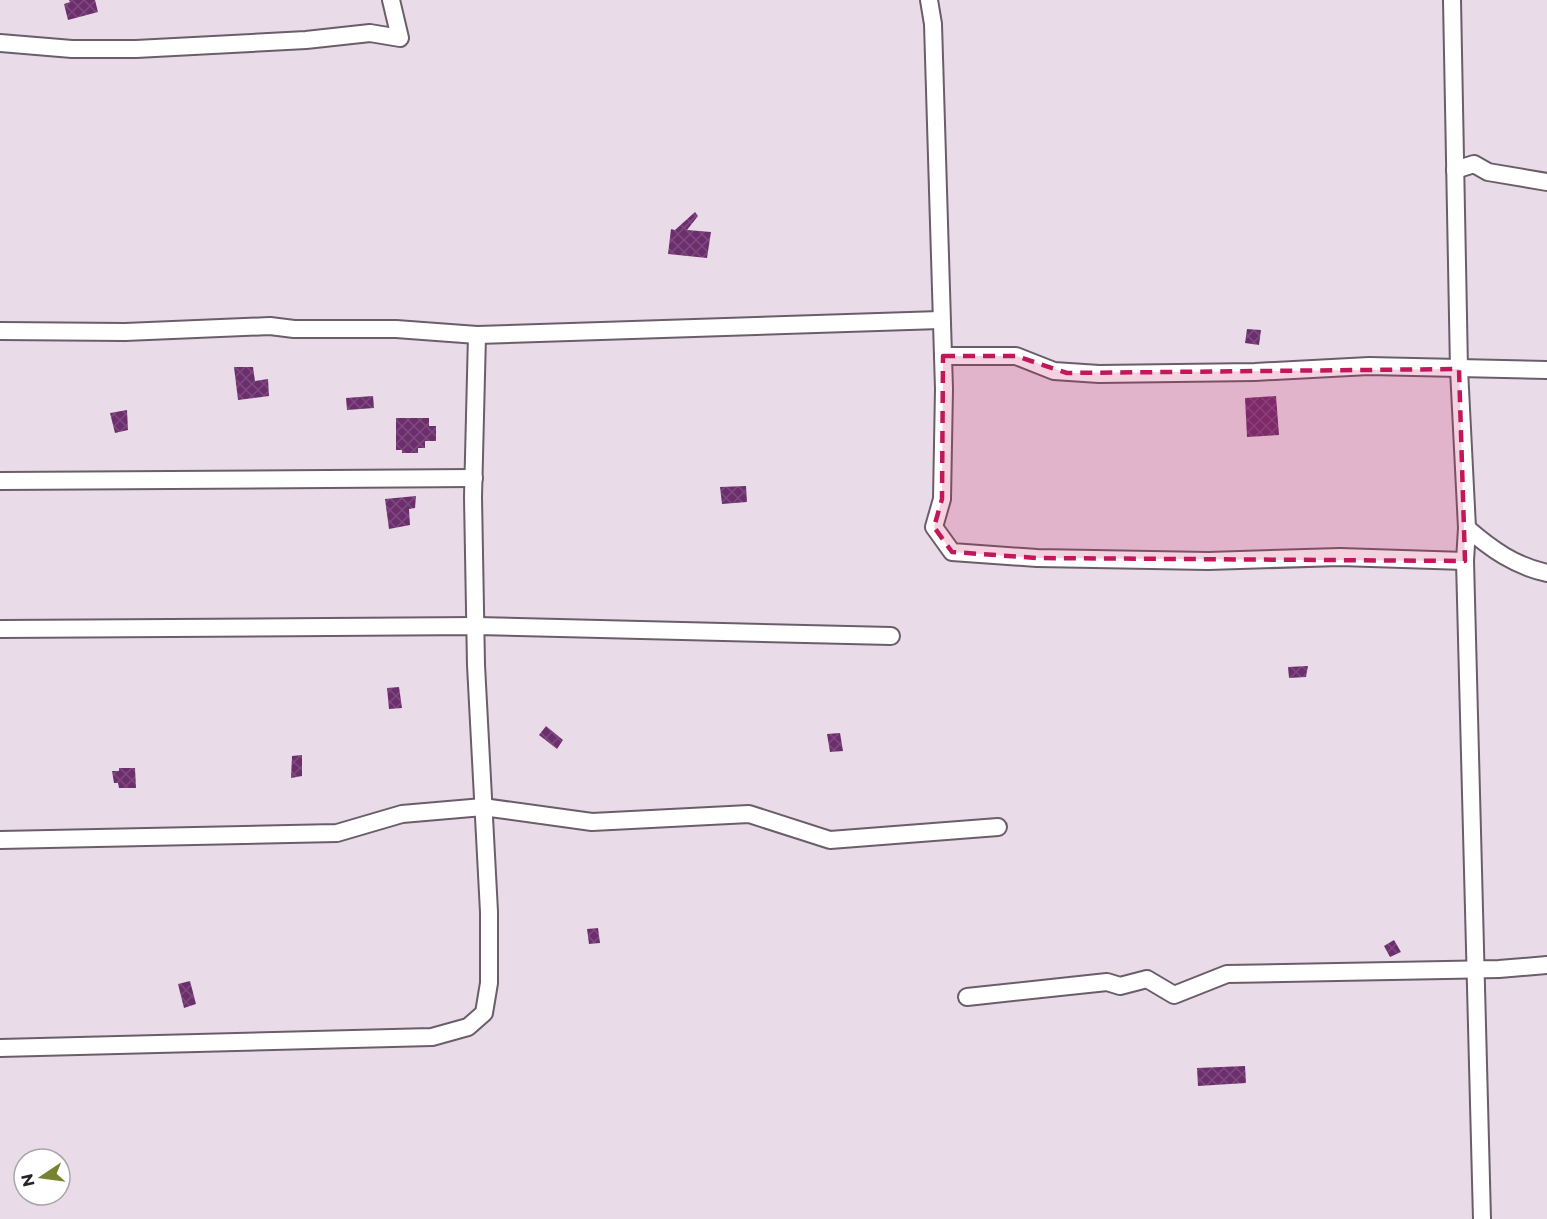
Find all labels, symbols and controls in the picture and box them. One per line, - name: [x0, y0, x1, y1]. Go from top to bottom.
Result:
- north arrow: [12, 1147, 72, 1207]
- text: N: [17, 1172, 39, 1189]

